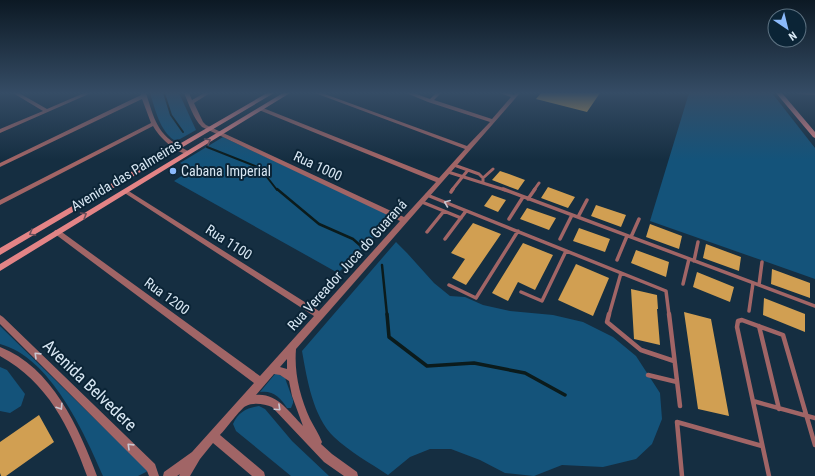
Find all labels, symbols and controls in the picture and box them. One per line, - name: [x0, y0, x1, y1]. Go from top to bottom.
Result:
- north arrow: [767, 8, 807, 48]
- text: N: [786, 29, 799, 43]
- street label: Avenida das Palmeiras: [68, 136, 184, 214]
- one-way arrow: [204, 139, 211, 146]
- street label: Rua 1000: [291, 148, 345, 184]
- place label: Cabana Imperial: [181, 163, 271, 179]
- marker: Cabana Imperial: [168, 166, 178, 176]
- street label: Rua Vereador Juca do Guaraná: [284, 196, 410, 334]
- one-way arrow: [443, 200, 451, 208]
- one-way arrow: [80, 213, 87, 220]
- street label: Rua 1100: [203, 221, 255, 263]
- one-way arrow: [29, 229, 36, 236]
- street label: Rua 1200: [141, 274, 193, 318]
- street label: Avenida Belvedere: [39, 335, 141, 435]
- one-way arrow: [34, 352, 42, 360]
- one-way arrow: [55, 403, 63, 410]
- one-way arrow: [273, 403, 281, 410]
- one-way arrow: [127, 444, 135, 451]

